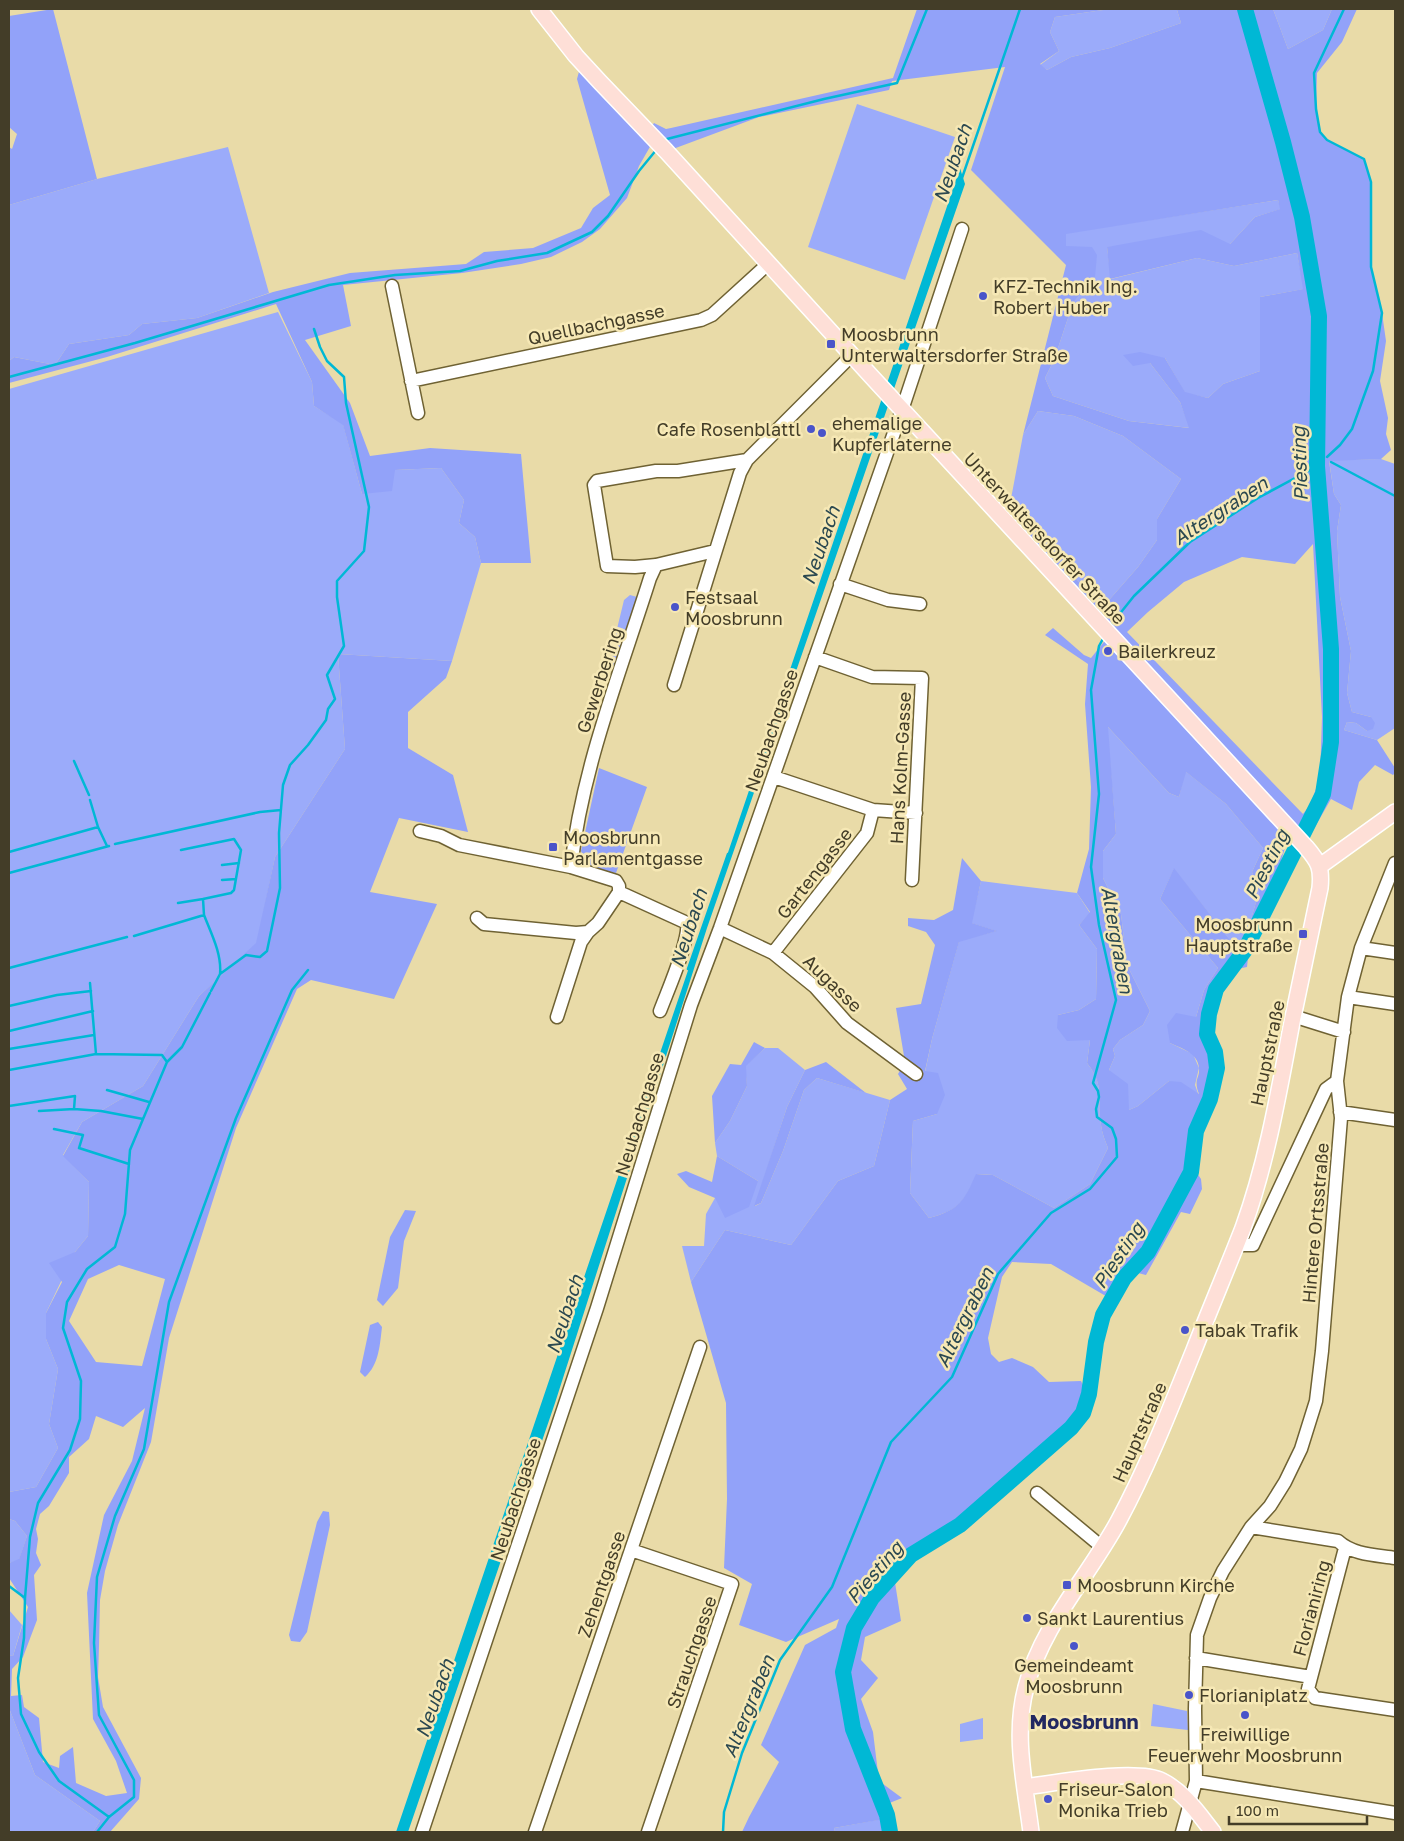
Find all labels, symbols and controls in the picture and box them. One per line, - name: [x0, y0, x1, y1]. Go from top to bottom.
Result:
- water label: Neubach: [928, 120, 977, 205]
- place label: KFZ-Technik Ing. Robert Huber: [993, 275, 1138, 318]
- marker: KFZ-Technik Ing. Robert Huber: [977, 290, 989, 302]
- street label: Quellbachgasse: [526, 299, 666, 349]
- place label: Moosbrunn Unterwaltersdorfer Straße: [841, 323, 1068, 366]
- marker: Moosbrunn Unterwaltersdorfer Straße: [825, 338, 837, 350]
- place label: ehemalige Kupferlaterne: [832, 412, 952, 455]
- place label: Cafe Rosenblattl: [657, 418, 801, 440]
- marker: Cafe Rosenblattl: [805, 423, 817, 435]
- water label: Piesting: [1286, 425, 1312, 502]
- marker: ehemalige Kupferlaterne: [816, 427, 828, 439]
- street label: Unterwaltersdorfer Straße: [960, 448, 1130, 628]
- water label: Altergraben: [1168, 470, 1273, 549]
- water label: Neubach: [796, 502, 845, 587]
- place label: Festsaal Moosbrunn: [685, 586, 783, 629]
- marker: Festsaal Moosbrunn: [669, 601, 681, 613]
- street label: Gewerbering: [571, 624, 627, 736]
- place label: Bailerkreuz: [1118, 640, 1216, 662]
- marker: Bailerkreuz: [1102, 645, 1114, 657]
- street label: Neubachgasse: [740, 666, 802, 794]
- street label: Hans Kolm-Gasse: [885, 691, 915, 845]
- street label: Gartengasse: [772, 823, 856, 923]
- water label: Piesting: [1239, 824, 1294, 903]
- place label: Moosbrunn Parlamentgasse: [563, 826, 703, 869]
- marker: Moosbrunn Parlamentgasse: [547, 841, 559, 853]
- water label: Neubach: [664, 884, 712, 970]
- water label: Altergraben: [1097, 885, 1139, 996]
- place label: Moosbrunn Hauptstraße: [1185, 913, 1293, 956]
- marker: Moosbrunn Hauptstraße: [1297, 928, 1309, 940]
- street label: Augasse: [799, 950, 867, 1016]
- street label: Hauptstraße: [1245, 998, 1289, 1108]
- street label: Neubachgasse: [610, 1050, 668, 1178]
- street label: Hintere Ortsstraße: [1297, 1142, 1333, 1304]
- water label: Piesting: [1088, 1217, 1149, 1292]
- water label: Altergraben: [930, 1262, 999, 1371]
- water label: Neubach: [540, 1270, 588, 1356]
- place label: Tabak Trafik: [1195, 1319, 1299, 1341]
- marker: Tabak Trafik: [1179, 1324, 1191, 1336]
- street label: Hauptstraße: [1107, 1378, 1171, 1486]
- street label: Neubachgasse: [485, 1435, 545, 1563]
- street label: Zehentgasse: [572, 1528, 630, 1640]
- water label: Piesting: [841, 1535, 908, 1608]
- street label: Florianiring: [1288, 1557, 1334, 1659]
- place label: Moosbrunn Kirche: [1077, 1574, 1235, 1596]
- marker: Moosbrunn Kirche: [1061, 1579, 1073, 1591]
- street label: Strauchgasse: [661, 1593, 721, 1711]
- place label: Sankt Laurentius: [1037, 1607, 1184, 1629]
- marker: Sankt Laurentius: [1021, 1612, 1033, 1624]
- marker: Gemeindeamt Moosbrunn: [1068, 1640, 1080, 1652]
- water label: Altergraben: [717, 1650, 779, 1760]
- place label: Gemeindeamt Moosbrunn: [1014, 1654, 1134, 1697]
- water label: Neubach: [410, 1655, 459, 1740]
- place label: Florianiplatz: [1199, 1684, 1308, 1706]
- marker: Florianiplatz: [1183, 1689, 1195, 1701]
- district label: Moosbrunn: [1029, 1709, 1139, 1733]
- marker: Freiwillige Feuerwehr Moosbrunn: [1239, 1709, 1251, 1721]
- place label: Freiwillige Feuerwehr Moosbrunn: [1148, 1723, 1342, 1766]
- place label: Friseur-Salon Monika Trieb: [1058, 1778, 1173, 1821]
- marker: Friseur-Salon Monika Trieb: [1042, 1793, 1054, 1805]
- scale bar: [1229, 1794, 1366, 1826]
- text: 100 m: [1236, 1801, 1279, 1819]

